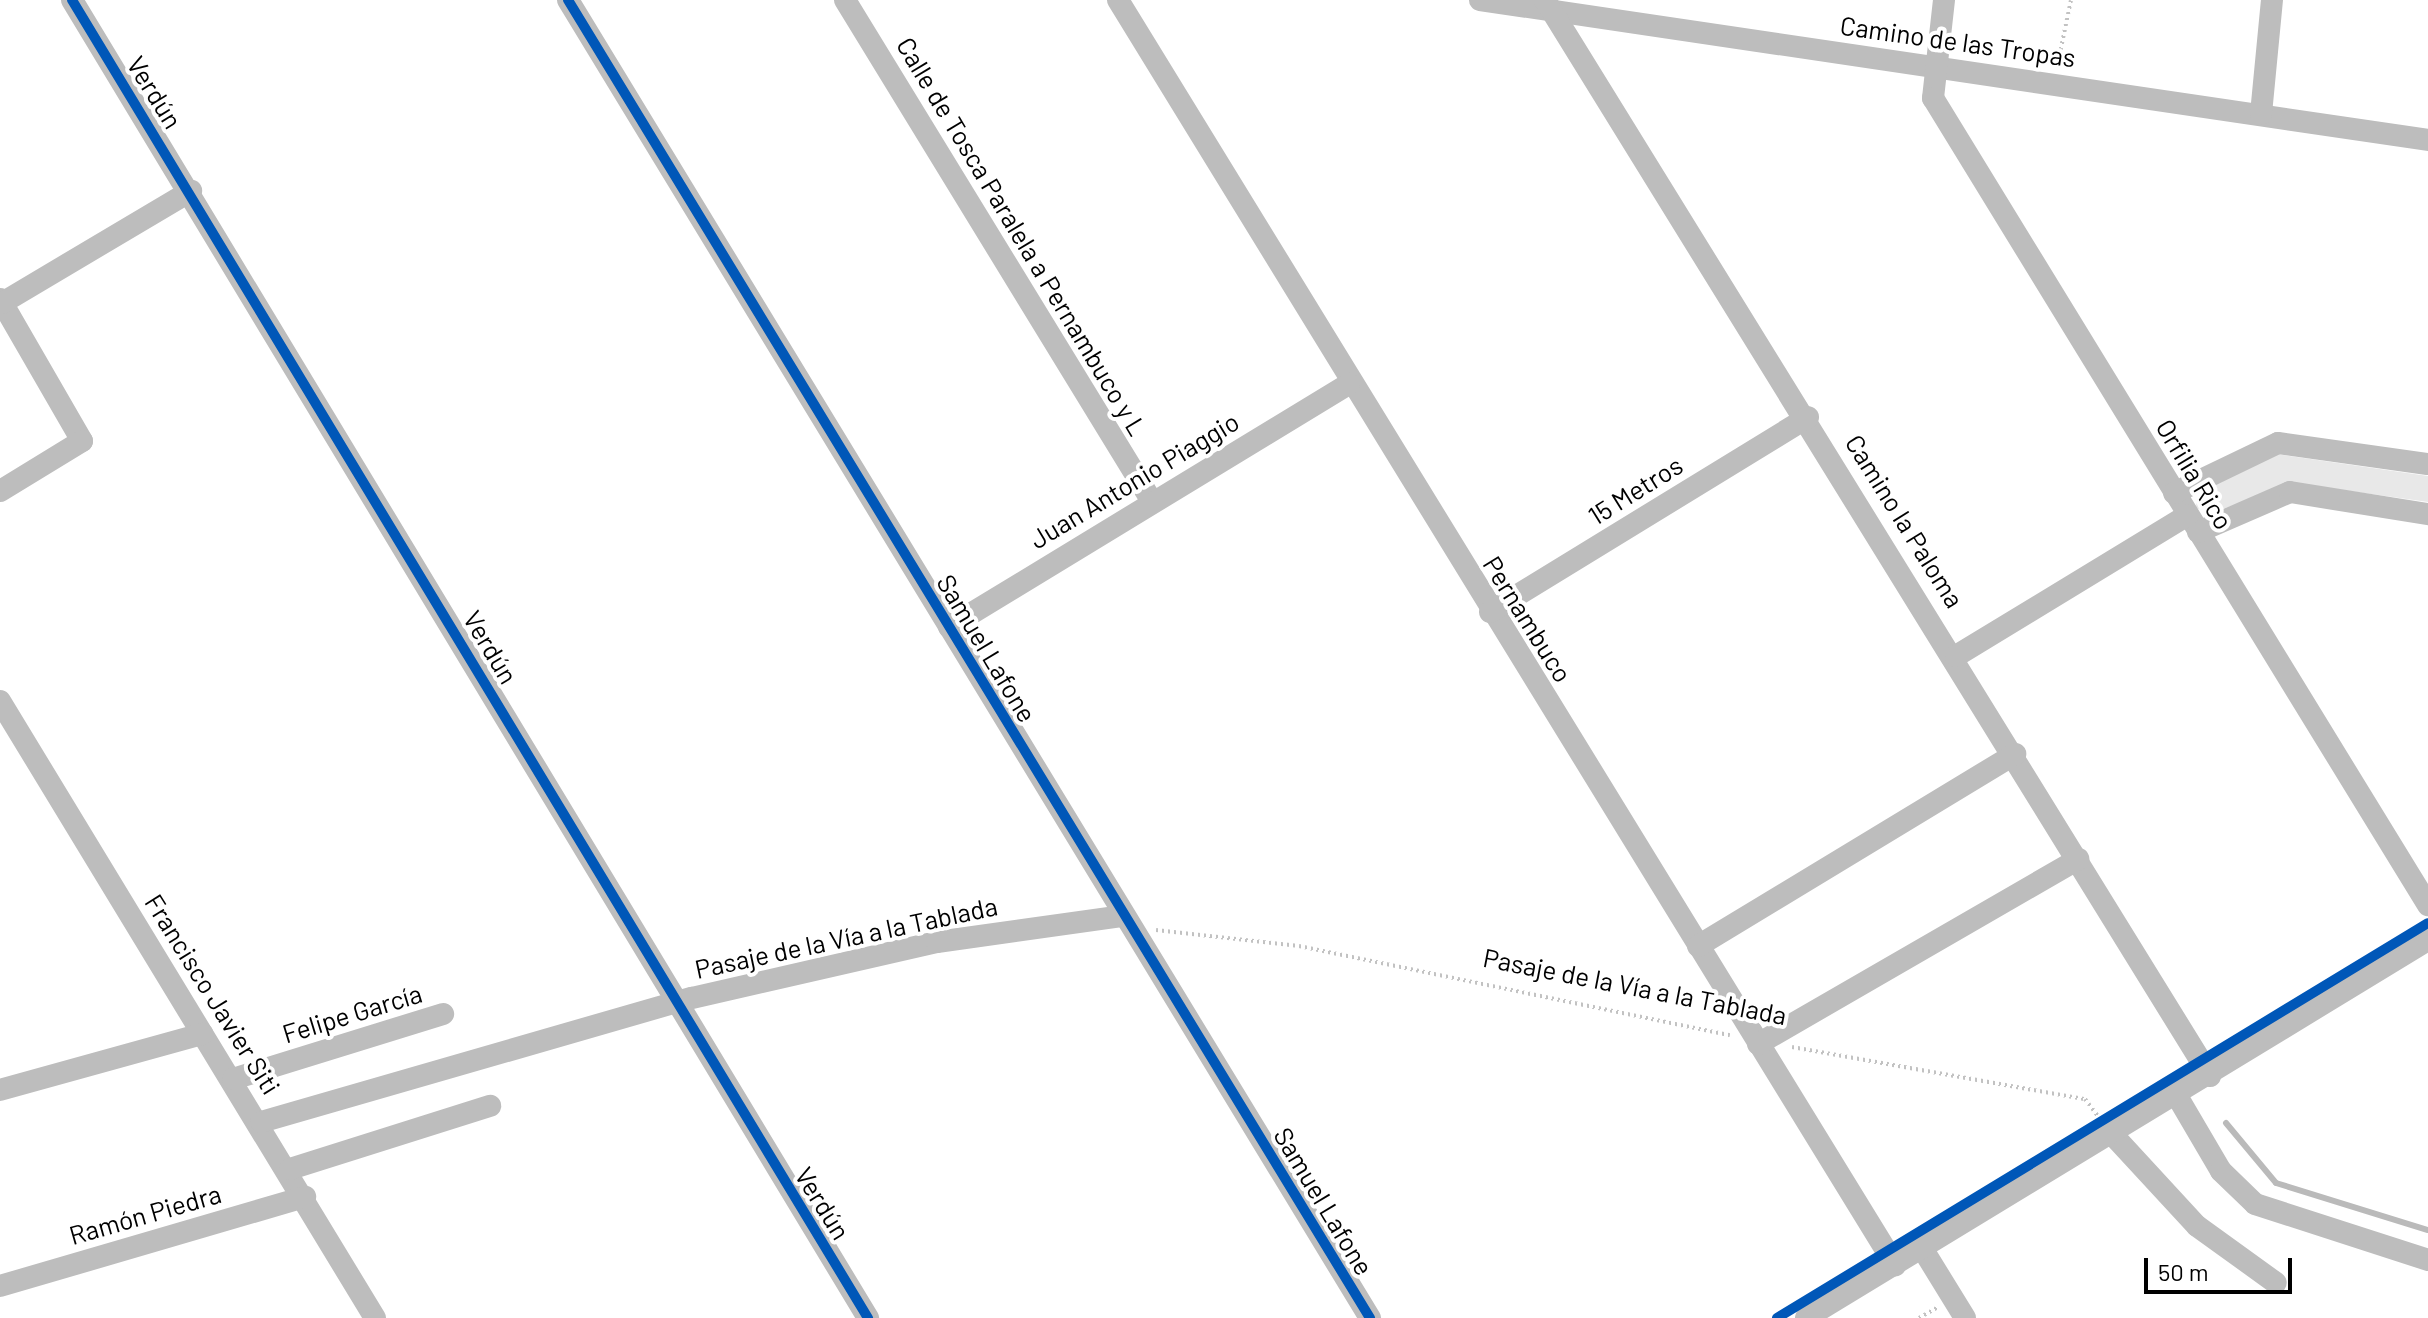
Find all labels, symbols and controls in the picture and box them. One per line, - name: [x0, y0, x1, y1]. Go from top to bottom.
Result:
- street label: Camino de las Tropas: [1838, 9, 2078, 73]
- street label: Calle de Tosca Paralela a Pernambuco y L: [890, 31, 1154, 441]
- street label: Verdún: [121, 50, 189, 134]
- street label: Juan Antonio Piaggio: [1024, 405, 1244, 555]
- street label: Orfilia Rico: [2150, 413, 2240, 535]
- street label: Camino la Paloma: [1839, 429, 1971, 613]
- street label: 15 Metros: [1582, 449, 1688, 531]
- street label: Pernambuco: [1477, 550, 1579, 688]
- street label: Samuel Lafone: [931, 569, 1043, 727]
- street label: Verdún: [457, 605, 525, 689]
- street label: Francisco Javier Siti: [139, 888, 287, 1100]
- street label: Pasaje de la Vía a la Tablada: [692, 890, 1000, 984]
- street label: Pasaje de la Vía a la Tablada: [1481, 941, 1789, 1031]
- street label: Felipe García: [279, 977, 425, 1049]
- street label: Samuel Lafone: [1268, 1122, 1380, 1280]
- street label: Verdún: [789, 1161, 857, 1245]
- street label: Ramón Piedra: [66, 1177, 224, 1251]
- scale bar: [2148, 1242, 2296, 1292]
- text: 50 m: [2158, 1257, 2209, 1286]

